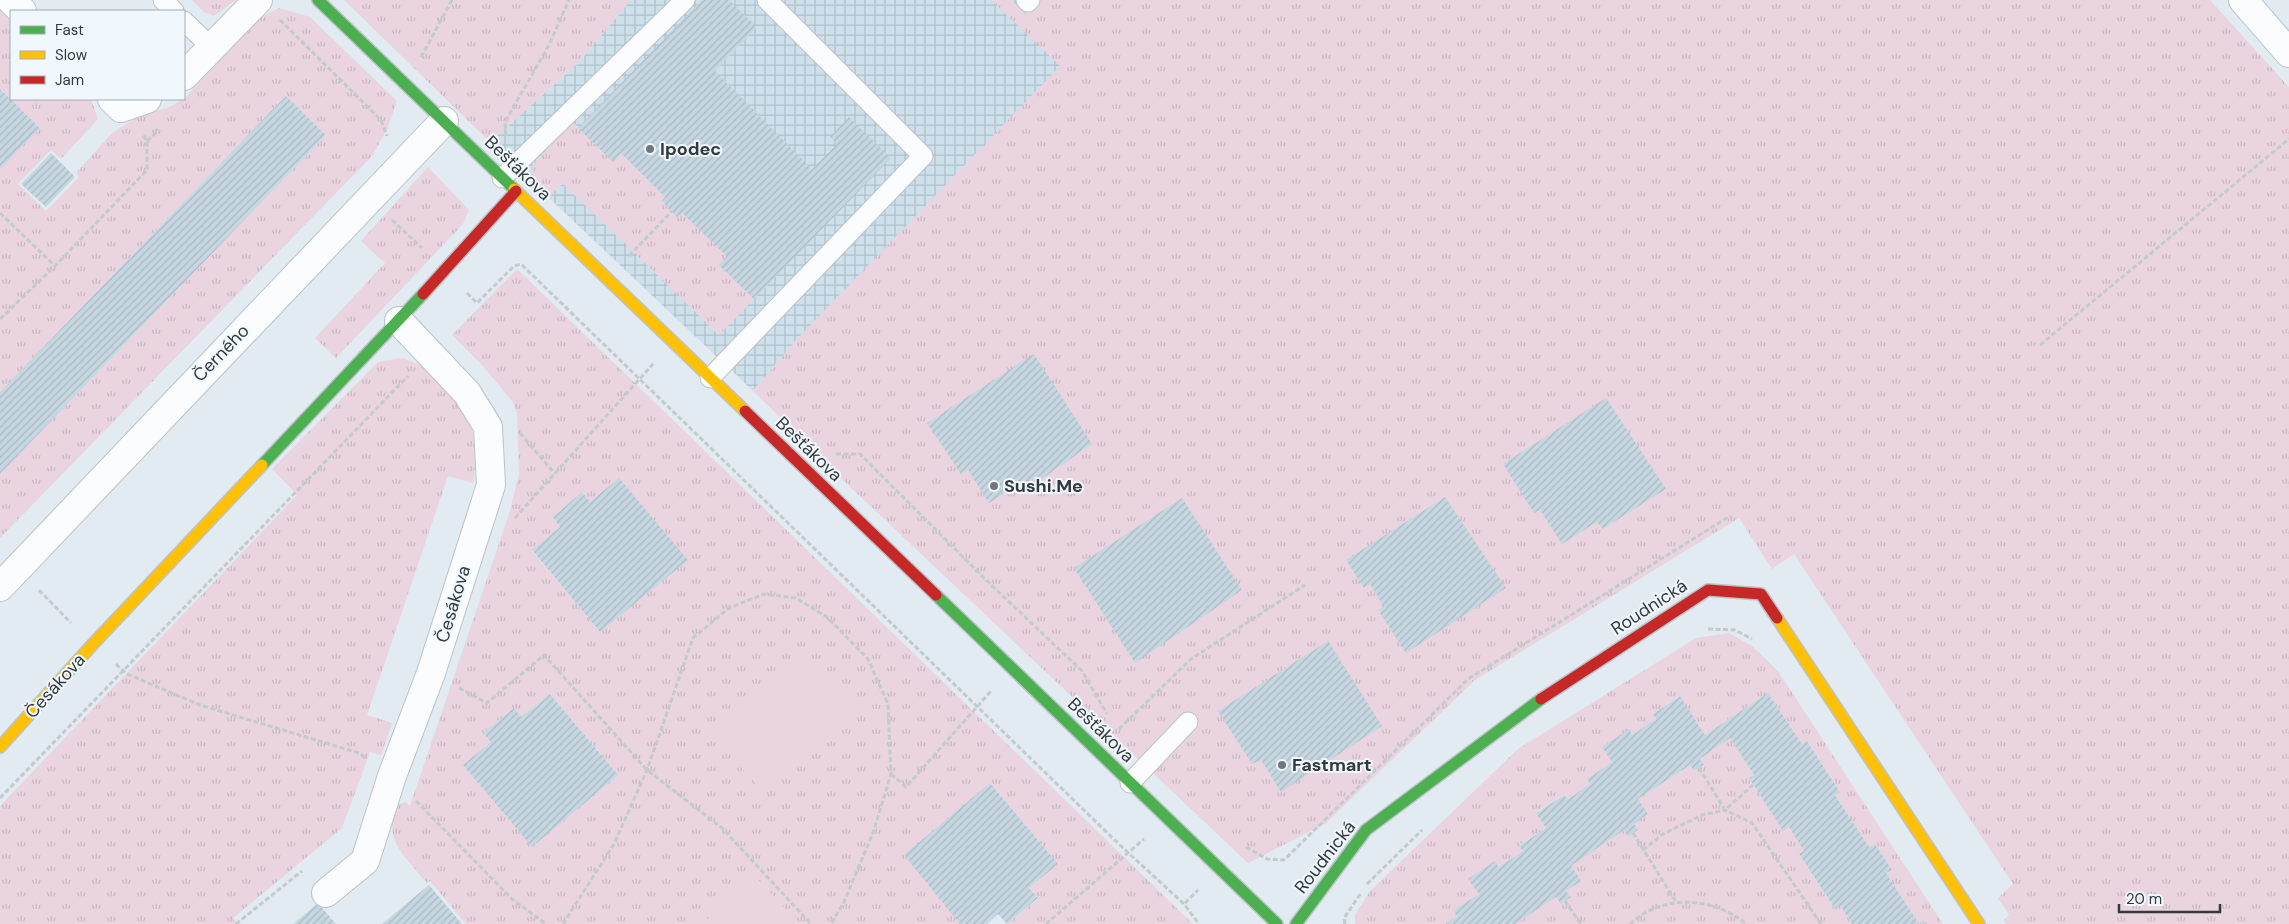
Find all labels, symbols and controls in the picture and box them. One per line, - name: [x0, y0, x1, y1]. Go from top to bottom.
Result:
- legend: [10, 10, 185, 100]
- text: Fast: [55, 20, 84, 40]
- text: Slow: [55, 45, 88, 65]
- text: Jam: [55, 70, 84, 90]
- street label: Bešťákova: [479, 130, 557, 206]
- place label: Ipodec: [660, 137, 721, 161]
- marker: Ipodec: [644, 143, 656, 155]
- street label: Černého: [188, 319, 254, 387]
- street label: Bešťákova: [770, 411, 848, 487]
- place label: Sushi.Me: [1004, 474, 1083, 498]
- marker: Sushi.Me: [988, 480, 1000, 492]
- street label: Česákova: [430, 563, 476, 645]
- street label: Roudnická: [1606, 573, 1692, 641]
- street label: Česákova: [20, 648, 90, 724]
- street label: Bešťákova: [1062, 692, 1140, 768]
- place label: Fastmart: [1292, 753, 1372, 777]
- marker: Fastmart: [1276, 759, 1288, 771]
- street label: Roudnická: [1289, 816, 1361, 898]
- scale bar: [2119, 882, 2220, 914]
- text: 20 m: [2126, 889, 2162, 909]

